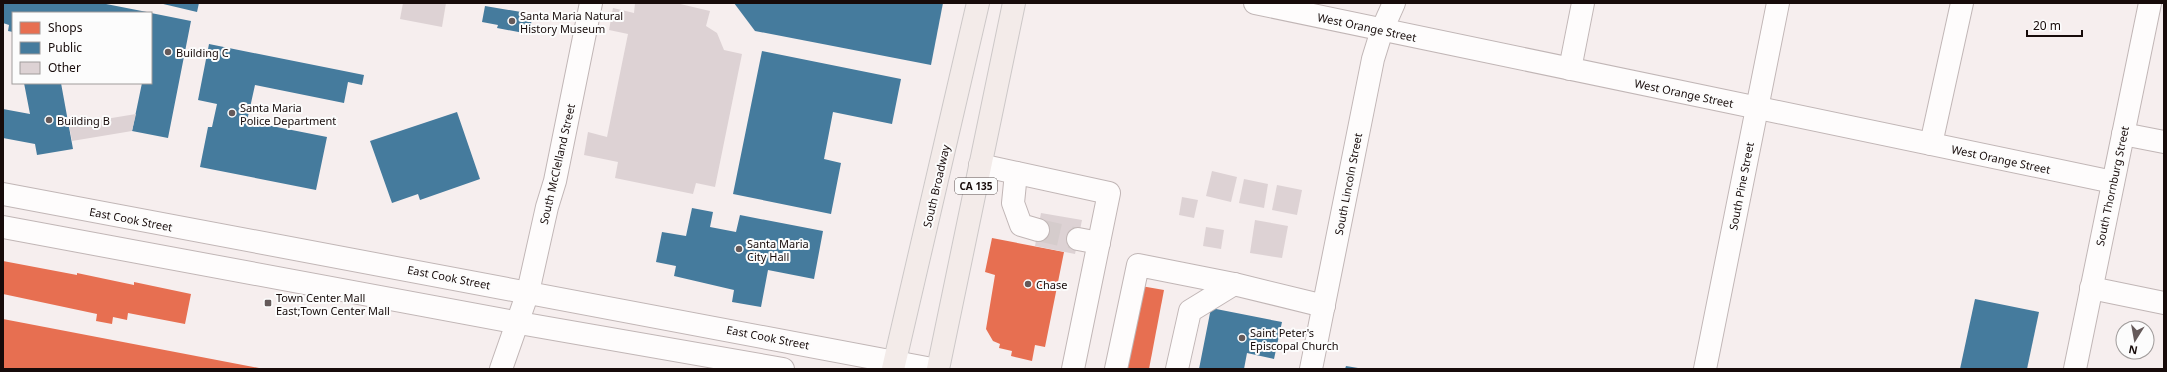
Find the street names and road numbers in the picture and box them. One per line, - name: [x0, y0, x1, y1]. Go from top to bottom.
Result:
- street label: West Orange Street: [1316, 9, 1418, 45]
- street label: West Orange Street: [1633, 75, 1735, 111]
- street label: South McClelland Street: [536, 102, 578, 226]
- street label: South Thornburg Street: [2092, 125, 2132, 247]
- street label: South Lincoln Street: [1331, 132, 1365, 236]
- street label: South Pine Street: [1725, 141, 1757, 231]
- street label: West Orange Street: [1950, 141, 2052, 177]
- street label: South Broadway: [919, 143, 953, 229]
- road number: CA 135: [955, 178, 997, 194]
- street label: East Cook Street: [88, 204, 174, 234]
- street label: East Cook Street: [406, 262, 492, 292]
- street label: East Cook Street: [725, 322, 811, 352]

